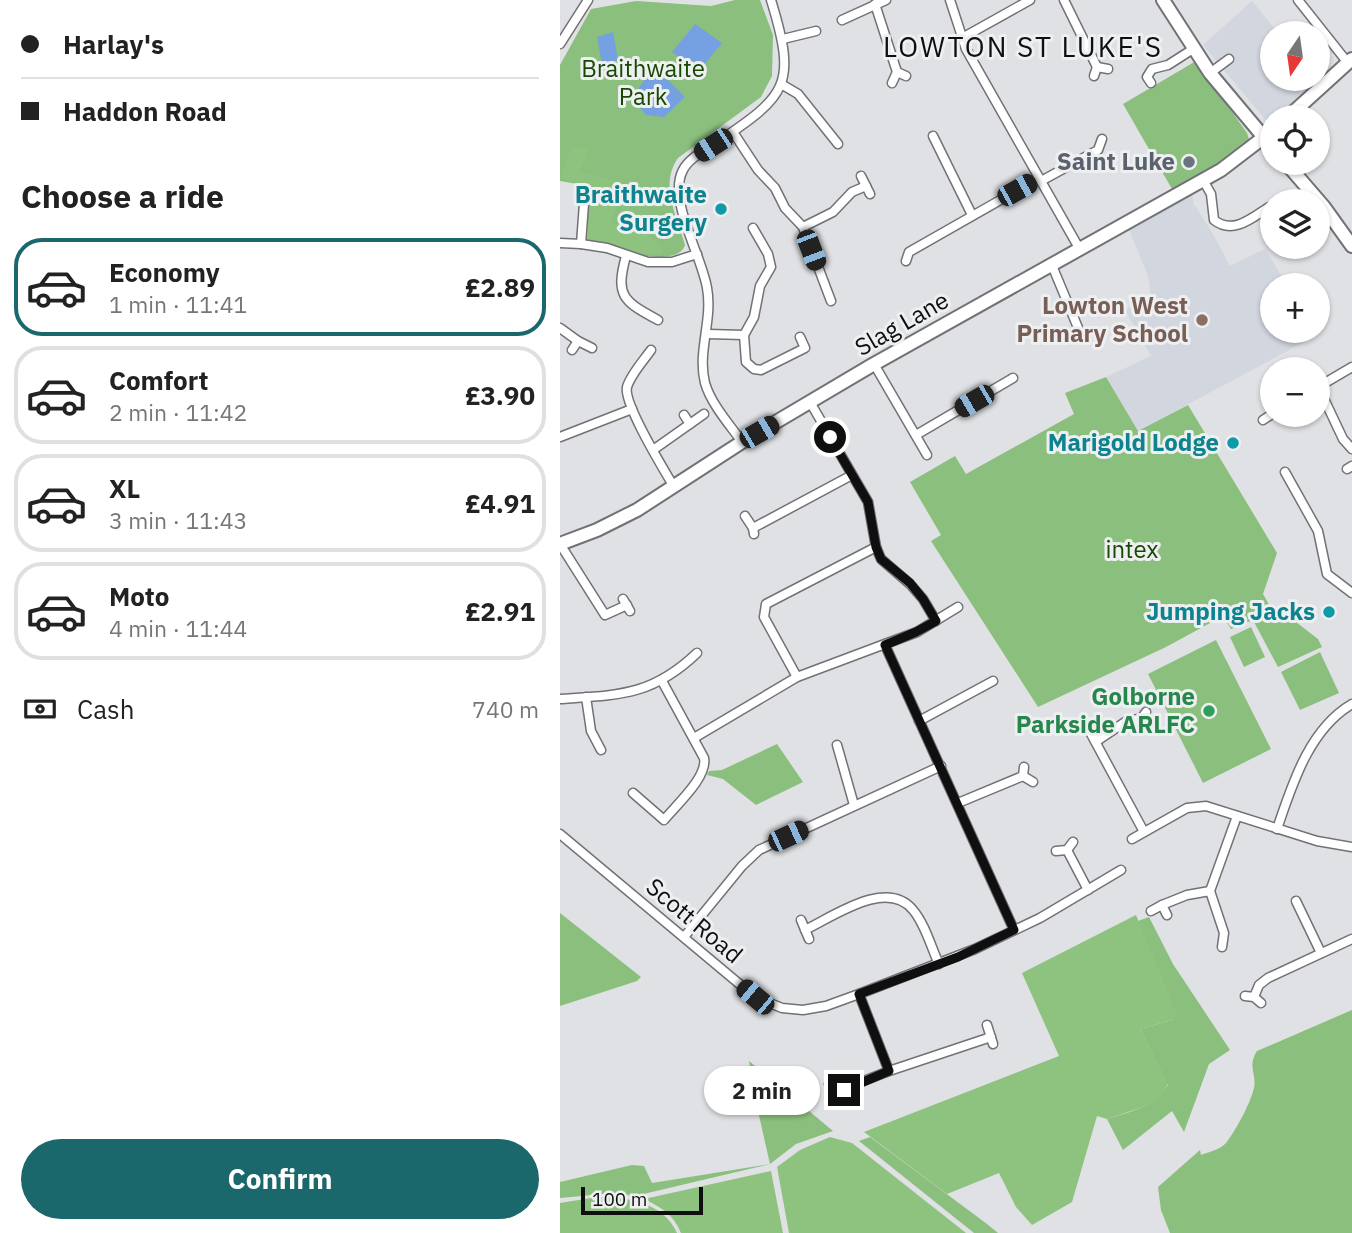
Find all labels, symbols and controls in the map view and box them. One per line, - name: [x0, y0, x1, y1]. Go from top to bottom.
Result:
- north arrow: [1260, 21, 1330, 91]
- map controls: [1260, 21, 1330, 427]
- text: Harlay's: [63, 27, 164, 61]
- district label: LOWTON ST LUKE'S: [883, 28, 1163, 65]
- park label: Braithwaite Park: [581, 52, 705, 112]
- text: Haddon Road: [63, 94, 227, 128]
- button: locate: [1260, 105, 1330, 175]
- car: [690, 125, 737, 165]
- place label: Saint Luke: [1057, 145, 1175, 177]
- marker: Saint Luke: [1181, 154, 1197, 170]
- car: [994, 171, 1041, 209]
- text: Choose a ride: [21, 175, 224, 217]
- place label: Braithwaite Surgery: [575, 178, 707, 238]
- button: layers: [1260, 189, 1330, 259]
- marker: Braithwaite Surgery: [713, 201, 729, 217]
- car: [794, 227, 829, 273]
- text: Economy: [109, 255, 220, 289]
- icon: car: [25, 256, 88, 319]
- text: £2.89: [465, 270, 535, 304]
- button: +: [1260, 273, 1330, 343]
- street label: Slag Lane: [849, 283, 954, 363]
- text: 1 min · 11:41: [109, 289, 247, 319]
- place label: Lowton West Primary School: [1016, 289, 1188, 349]
- marker: Lowton West Primary School: [1194, 312, 1210, 328]
- button: −: [1260, 357, 1330, 427]
- text: Comfort: [109, 363, 208, 397]
- icon: car: [25, 364, 88, 427]
- text: £3.90: [465, 378, 535, 412]
- car: [951, 381, 998, 421]
- text: 2 min · 11:42: [109, 397, 247, 427]
- car: [736, 412, 783, 452]
- route start: [814, 421, 846, 453]
- place label: Marigold Lodge: [1048, 426, 1219, 458]
- marker: Marigold Lodge: [1225, 435, 1241, 451]
- text: XL: [109, 471, 140, 505]
- icon: car: [25, 472, 88, 535]
- text: £4.91: [465, 486, 535, 520]
- text: 3 min · 11:43: [109, 505, 247, 535]
- park label: intex: [1105, 533, 1159, 565]
- text: Moto: [109, 579, 169, 613]
- icon: car: [25, 580, 88, 643]
- text: £2.91: [465, 594, 535, 628]
- place label: Jumping Jacks: [1146, 595, 1315, 627]
- marker: Jumping Jacks: [1321, 604, 1337, 620]
- text: 4 min · 11:44: [109, 613, 247, 643]
- place label: Golborne Parkside ARLFC: [1016, 680, 1195, 740]
- icon: cash: [21, 690, 59, 728]
- text: Cash: [77, 692, 134, 726]
- text: 740 m: [472, 694, 539, 724]
- marker: Golborne Parkside ARLFC: [1201, 703, 1217, 719]
- car: [765, 818, 812, 854]
- street label: Scott Road: [640, 870, 750, 970]
- car: [733, 975, 778, 1019]
- callout: 2 min: [704, 1066, 820, 1114]
- route end: [828, 1074, 860, 1106]
- text: 2 min: [732, 1075, 792, 1105]
- button: Confirm: [21, 1139, 539, 1219]
- scale bar: [581, 1184, 704, 1216]
- text: 100 m: [592, 1187, 647, 1211]

